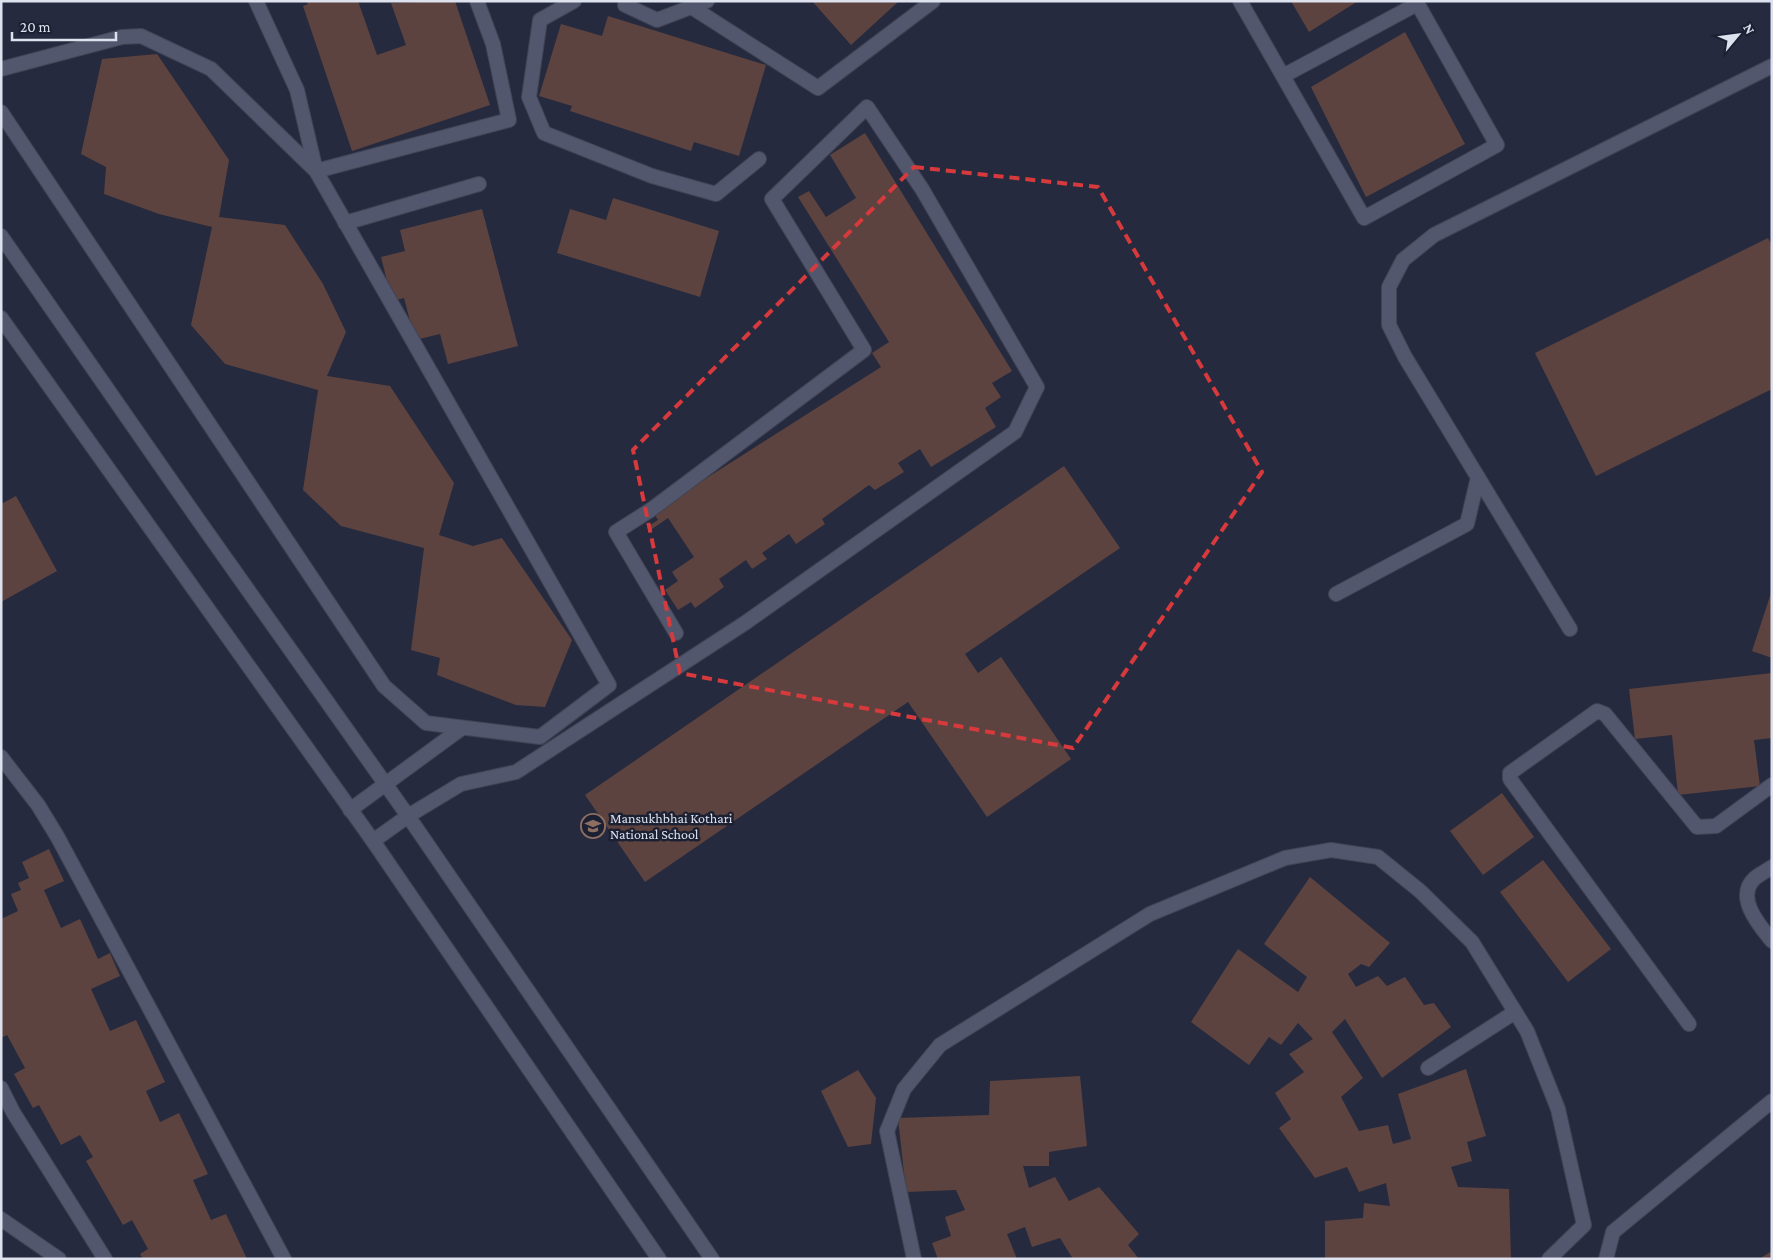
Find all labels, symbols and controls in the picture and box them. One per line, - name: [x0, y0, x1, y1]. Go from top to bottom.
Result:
- scale bar: [12, 10, 116, 42]
- north arrow: [1713, 10, 1763, 60]
- text: 20 m: [20, 19, 51, 35]
- text: N: [1740, 21, 1759, 37]
- place label: Mansukhbhai Kothari National School: [610, 810, 733, 842]
- school or university icon: Mansukhbhai Kothari National School: [580, 813, 606, 839]

